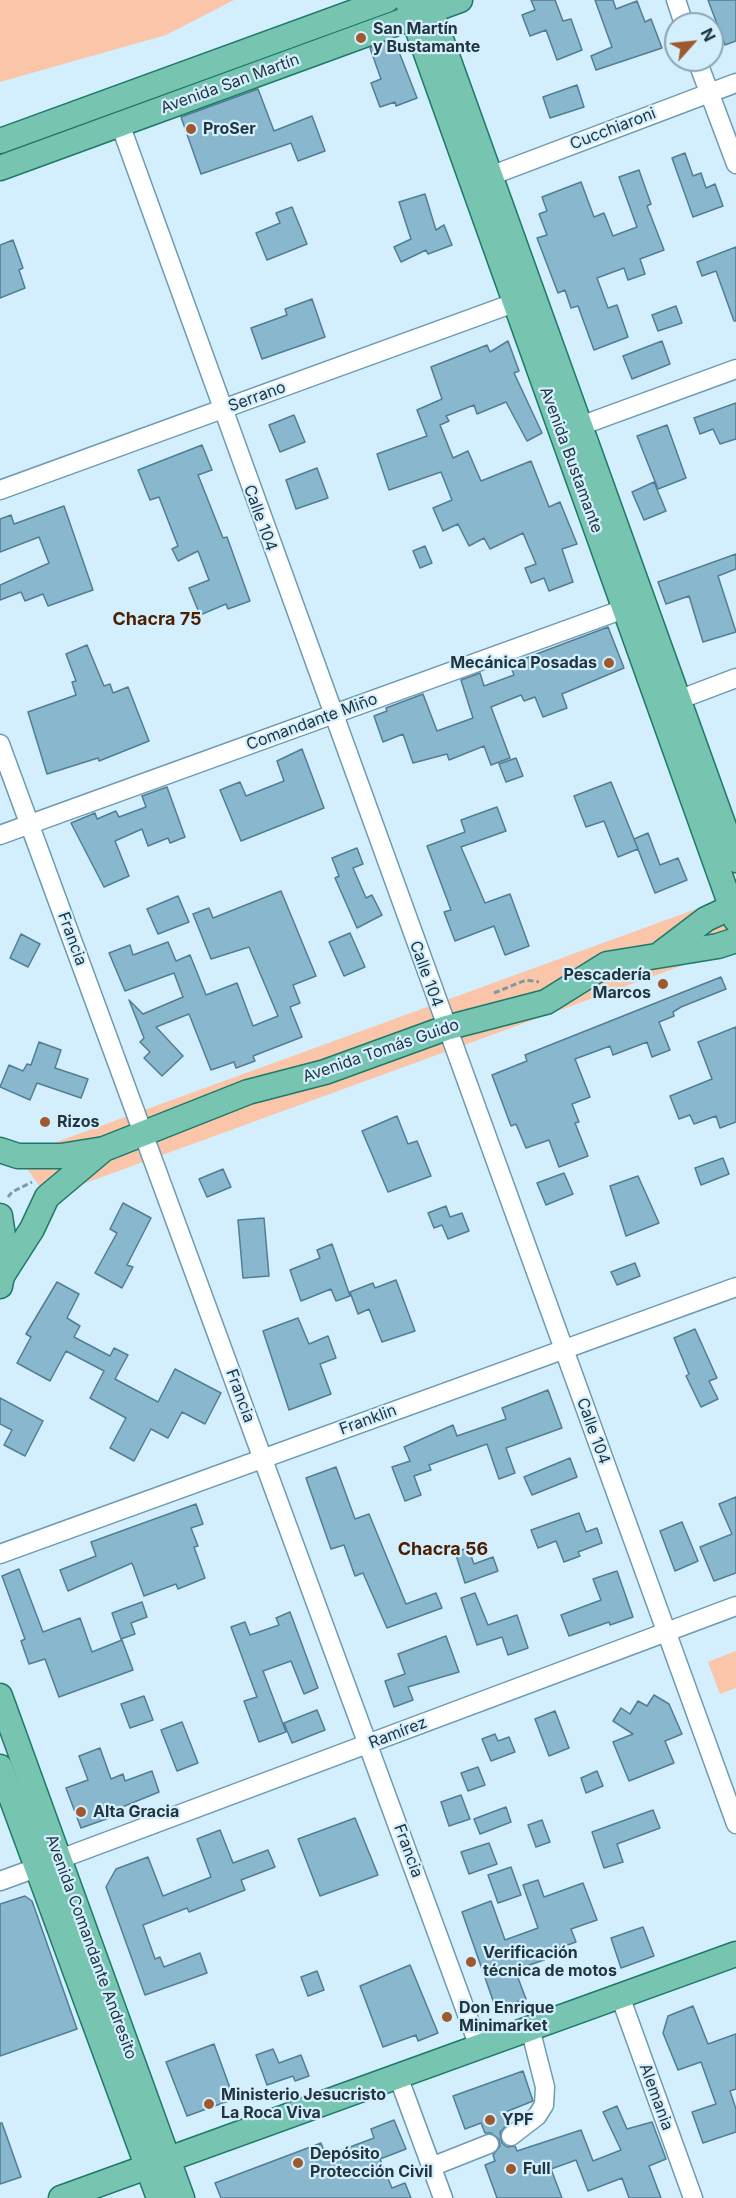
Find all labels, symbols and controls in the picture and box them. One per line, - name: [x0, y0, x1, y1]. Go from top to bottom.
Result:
- north arrow: [664, 12, 724, 72]
- place label: San Martín y Bustamante: [373, 19, 480, 57]
- text: N: [697, 25, 720, 45]
- marker: San Martín y Bustamante: [354, 31, 368, 45]
- street label: Avenida San Martín: [158, 50, 302, 118]
- street label: Cucchiaroni: [567, 104, 659, 154]
- place label: ProSer: [203, 119, 256, 139]
- marker: ProSer: [184, 122, 198, 136]
- street label: Serrano: [226, 378, 288, 416]
- street label: Avenida Bustamante: [536, 384, 606, 536]
- street label: Calle 104: [239, 482, 281, 554]
- district label: Chacra 75: [112, 609, 202, 631]
- place label: Mecánica Posadas: [450, 653, 597, 673]
- marker: Mecánica Posadas: [602, 656, 616, 670]
- street label: Comandante Miño: [244, 689, 380, 755]
- street label: Francia: [53, 910, 91, 968]
- street label: Calle 104: [405, 938, 447, 1010]
- place label: Pescadería Marcos: [564, 965, 651, 1003]
- marker: Pescadería Marcos: [656, 977, 670, 991]
- street label: Avenida Tomás Guido: [300, 1015, 462, 1087]
- place label: Rizos: [57, 1112, 99, 1132]
- marker: Rizos: [38, 1115, 52, 1129]
- street label: Francia: [221, 1367, 259, 1425]
- street label: Calle 104: [572, 1395, 614, 1467]
- street label: Franklin: [337, 1401, 399, 1439]
- district label: Chacra 56: [398, 1539, 488, 1561]
- street label: Ramírez: [366, 1713, 430, 1753]
- place label: Alta Gracia: [93, 1802, 179, 1822]
- marker: Alta Gracia: [74, 1805, 88, 1819]
- street label: Francia: [389, 1822, 427, 1880]
- street label: Avenida Comandante Andresito: [41, 1832, 141, 2062]
- place label: Verificación técnica de motos: [483, 1943, 617, 1981]
- marker: Verificación técnica de motos: [464, 1955, 478, 1969]
- place label: Don Enrique Minimarket: [459, 1998, 554, 2036]
- marker: Don Enrique Minimarket: [440, 2010, 454, 2024]
- street label: Alemania: [635, 2061, 677, 2133]
- place label: Ministerio Jesucristo La Roca Viva: [221, 2085, 386, 2123]
- marker: Ministerio Jesucristo La Roca Viva: [202, 2097, 216, 2111]
- place label: YPF: [502, 2110, 533, 2130]
- marker: YPF: [483, 2113, 497, 2127]
- place label: Depósito Protección Civil: [310, 2144, 433, 2182]
- marker: Depósito Protección Civil: [291, 2156, 305, 2170]
- place label: Full: [523, 2159, 550, 2179]
- marker: Full: [504, 2162, 518, 2176]

